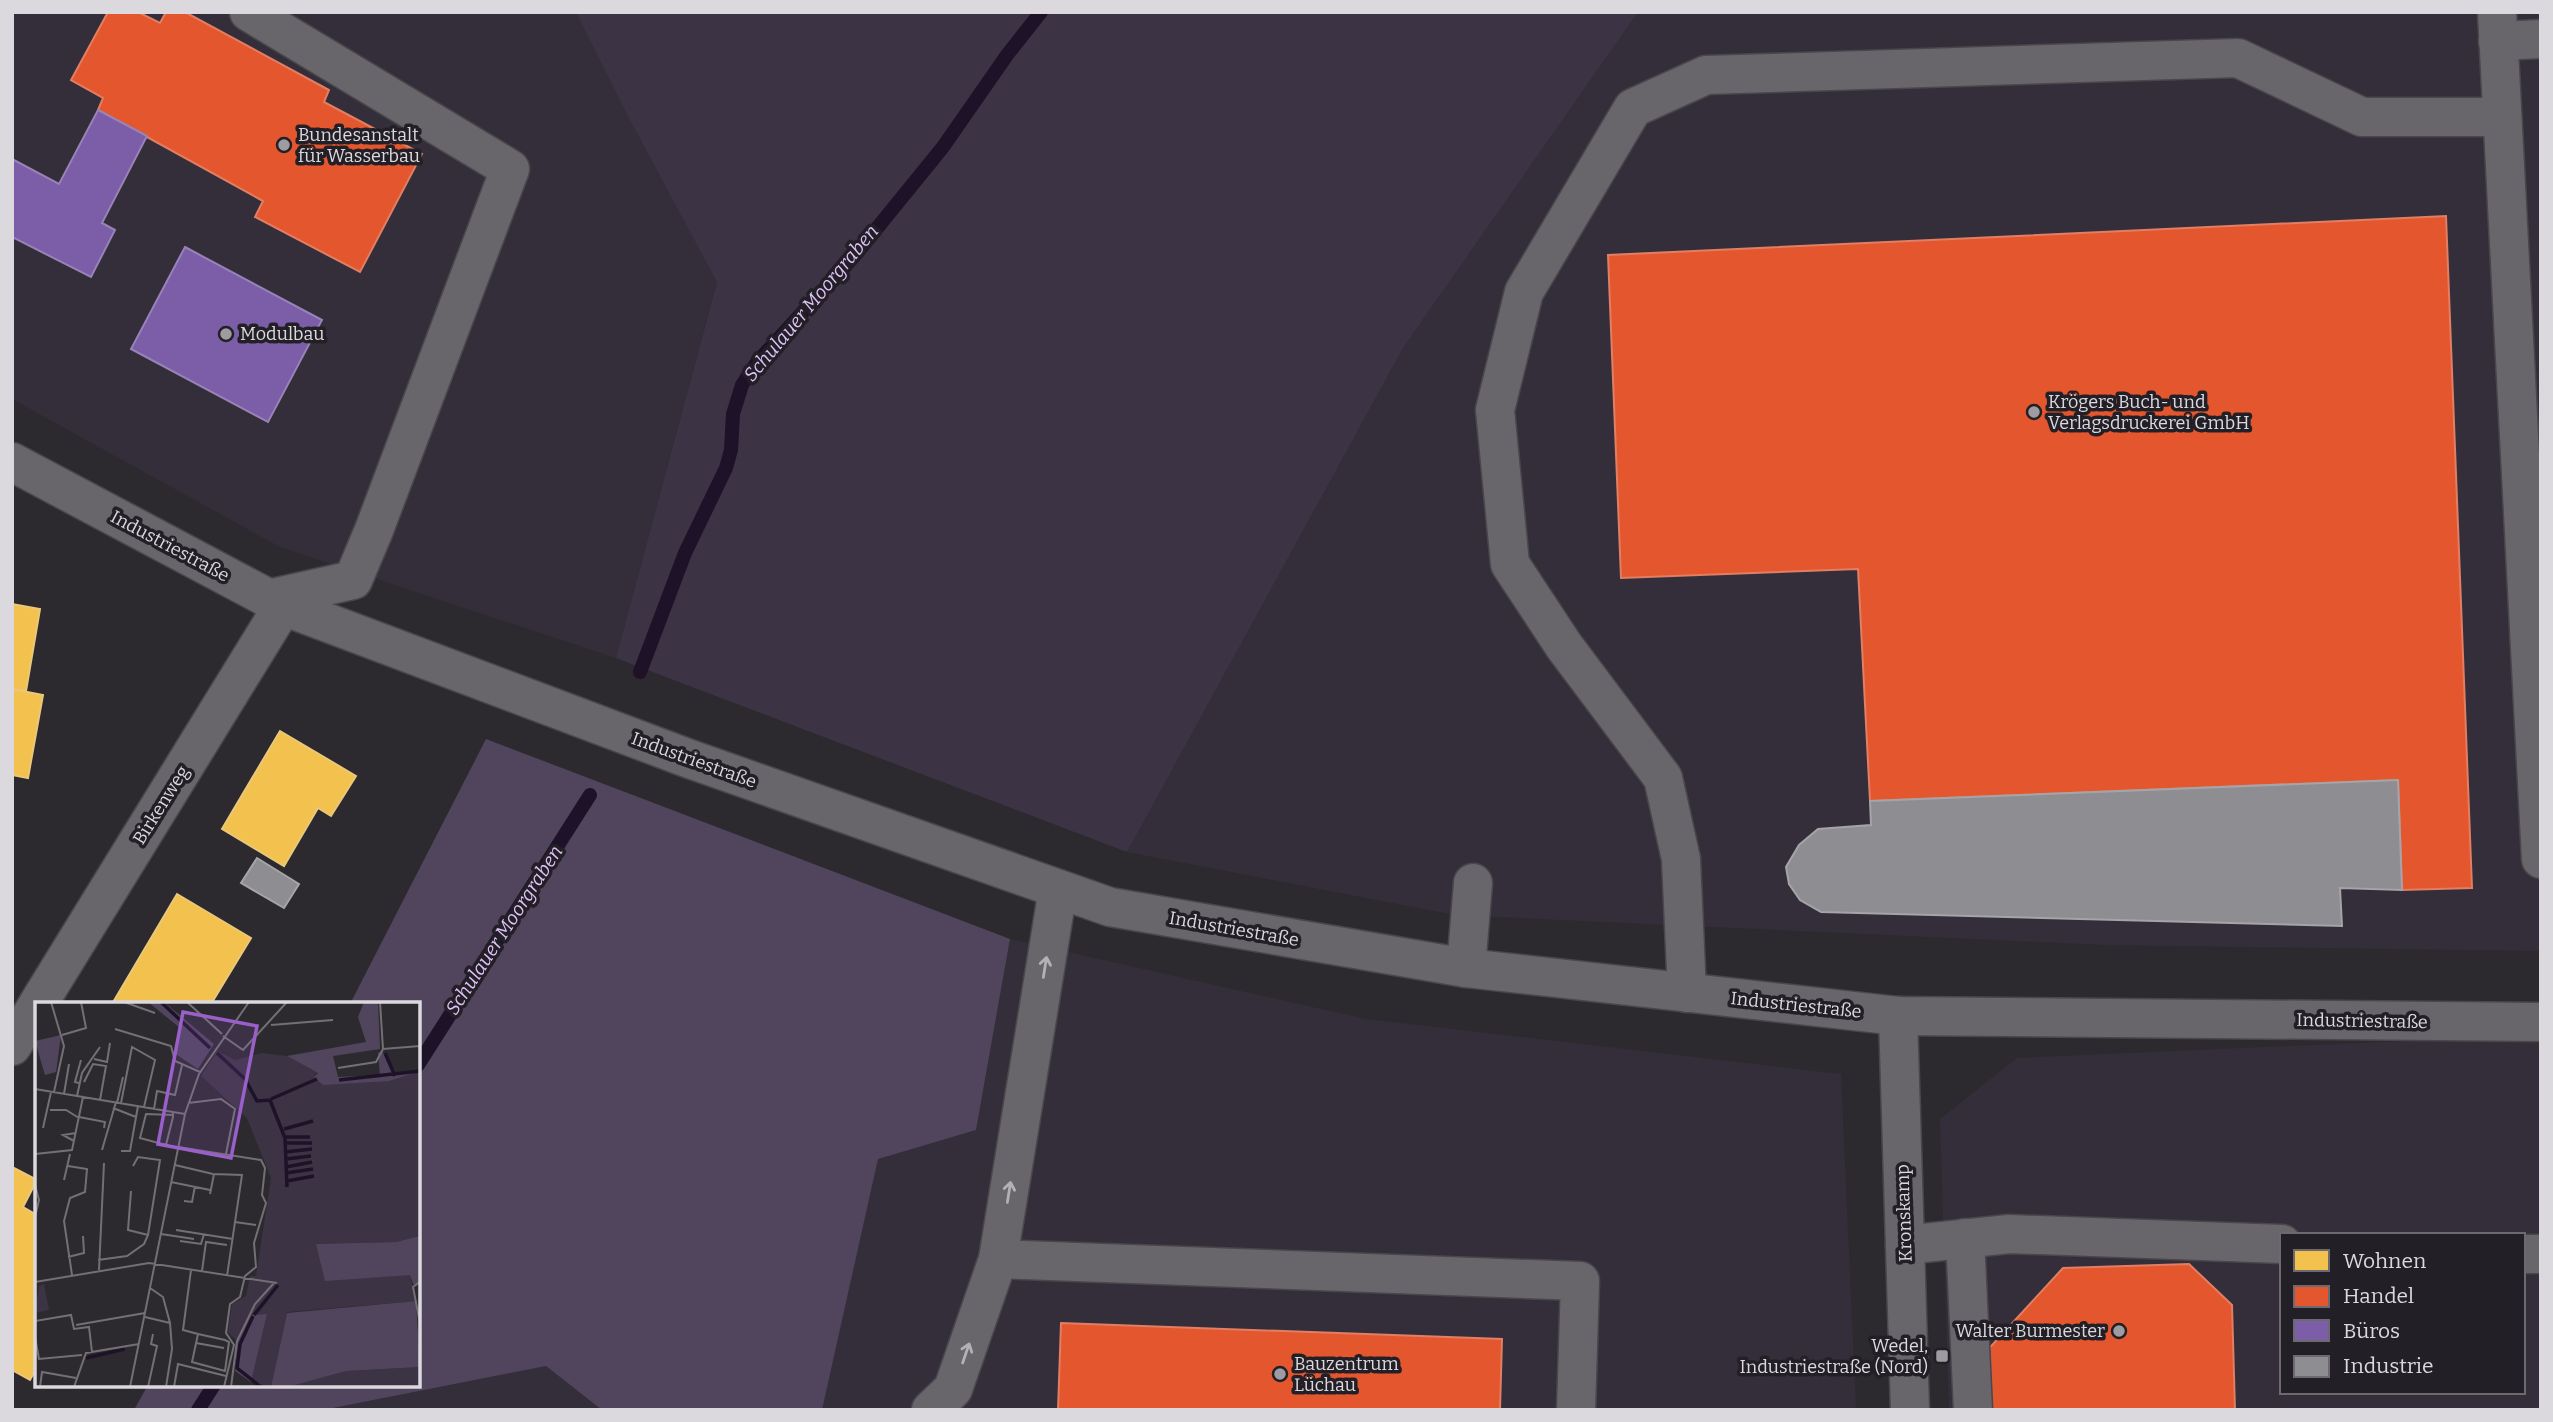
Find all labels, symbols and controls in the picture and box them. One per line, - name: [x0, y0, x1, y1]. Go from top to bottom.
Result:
- place label: Bundesanstalt für Wasserbau: [298, 124, 420, 167]
- marker: Bundesanstalt für Wasserbau: [276, 137, 292, 153]
- water label: Schulauer Moorgraben: [739, 220, 883, 386]
- place label: Modulbau: [240, 323, 325, 345]
- marker: Modulbau: [218, 326, 234, 342]
- place label: Krögers Buch- und Verlagsdruckerei GmbH: [2048, 391, 2249, 434]
- marker: Krögers Buch- und Verlagsdruckerei GmbH: [2026, 404, 2042, 420]
- street label: Industriestraße: [107, 505, 233, 587]
- street label: Industriestraße: [629, 727, 759, 793]
- street label: Birkenweg: [128, 762, 194, 848]
- water label: Schulauer Moorgraben: [441, 841, 567, 1019]
- street label: Industriestraße: [1167, 907, 1301, 951]
- one-way arrow: [1039, 956, 1052, 979]
- street label: Industriestraße: [1730, 987, 1862, 1023]
- inset map: [35, 1002, 420, 1387]
- street label: Industriestraße: [2296, 1009, 2428, 1033]
- street label: Kronskamp: [1891, 1164, 1917, 1262]
- one-way arrow: [1002, 1181, 1015, 1204]
- legend: [2280, 1233, 2525, 1394]
- text: Wohnen: [2343, 1248, 2426, 1274]
- text: Handel: [2343, 1283, 2414, 1309]
- text: Büros: [2343, 1318, 2400, 1344]
- place label: Walter Burmester: [1955, 1320, 2105, 1342]
- marker: Walter Burmester: [2111, 1323, 2127, 1339]
- place label: Wedel, Industriestraße (Nord): [1739, 1335, 1928, 1378]
- one-way arrow: [960, 1342, 973, 1364]
- marker: Wedel, Industriestraße (Nord): [1934, 1348, 1950, 1364]
- place label: Bauzentrum Lüchau: [1294, 1353, 1399, 1396]
- text: Industrie: [2343, 1353, 2434, 1379]
- marker: Bauzentrum Lüchau: [1272, 1366, 1288, 1382]

